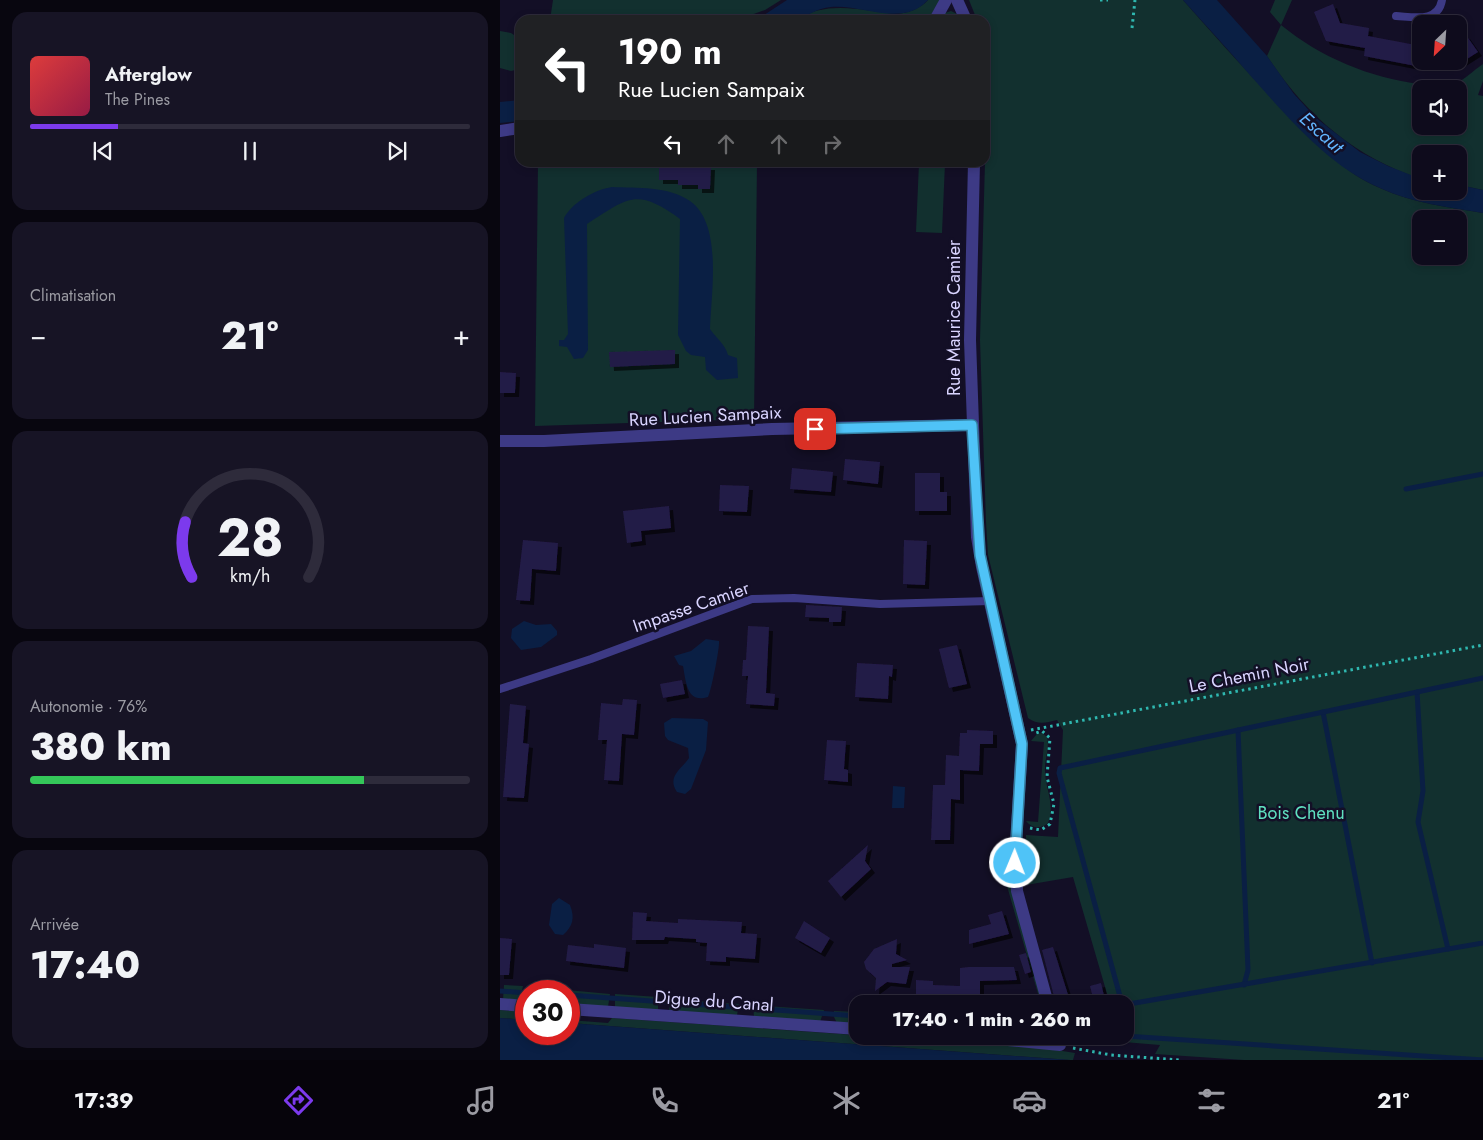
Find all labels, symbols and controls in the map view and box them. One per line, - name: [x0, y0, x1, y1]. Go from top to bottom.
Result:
- north arrow: [1412, 15, 1468, 70]
- map controls: [1412, 15, 1467, 265]
- text: 190 m: [618, 27, 722, 77]
- icon: left: [535, 35, 600, 100]
- text: Afterglow: [105, 61, 192, 88]
- text: Rue Lucien Sampaix: [618, 73, 804, 105]
- button: sound: [1412, 80, 1467, 135]
- text: The Pines: [105, 88, 170, 111]
- water label: Escaut: [1294, 105, 1351, 161]
- icon: left: [659, 130, 687, 158]
- icon: ahead: [712, 130, 740, 158]
- icon: ahead: [765, 130, 793, 158]
- icon: right: [818, 130, 846, 158]
- icon: previous: [89, 137, 117, 165]
- icon: pause: [236, 137, 264, 165]
- icon: next: [383, 137, 411, 165]
- button: +: [1412, 145, 1467, 200]
- button: −: [1412, 210, 1467, 265]
- street label: Rue Maurice Camier: [941, 239, 967, 396]
- text: Climatisation: [30, 284, 116, 307]
- text: 21°: [221, 308, 278, 363]
- text: −: [30, 315, 47, 356]
- text: +: [453, 315, 470, 356]
- street label: Rue Lucien Sampaix: [628, 399, 782, 433]
- pin: [794, 408, 836, 450]
- icon: arrive: [801, 415, 829, 443]
- text: 28: [217, 500, 283, 576]
- text: km/h: [230, 563, 270, 589]
- street label: Impasse Camier: [629, 575, 754, 639]
- street label: Le Chemin Noir: [1187, 650, 1312, 699]
- text: Autonomie · 76%: [30, 695, 147, 718]
- text: 380 km: [30, 719, 172, 774]
- park label: Bois Chenu: [1257, 800, 1345, 826]
- position arrow: [988, 836, 1040, 888]
- text: Arrivée: [30, 913, 79, 936]
- text: 17:40: [30, 937, 140, 992]
- speed limit sign: 30: [515, 980, 580, 1045]
- street label: Digue du Canal: [653, 984, 775, 1018]
- text: 17:40 · 1 min · 260 m: [892, 1006, 1091, 1033]
- icon: directions: [281, 1083, 316, 1118]
- icon: music: [464, 1083, 499, 1118]
- icon: phone: [647, 1083, 682, 1118]
- icon: climate: [829, 1083, 864, 1118]
- icon: car: [1012, 1083, 1047, 1118]
- icon: filters: [1194, 1083, 1229, 1118]
- text: 17:39: [74, 1084, 134, 1116]
- text: 21°: [1377, 1084, 1409, 1116]

